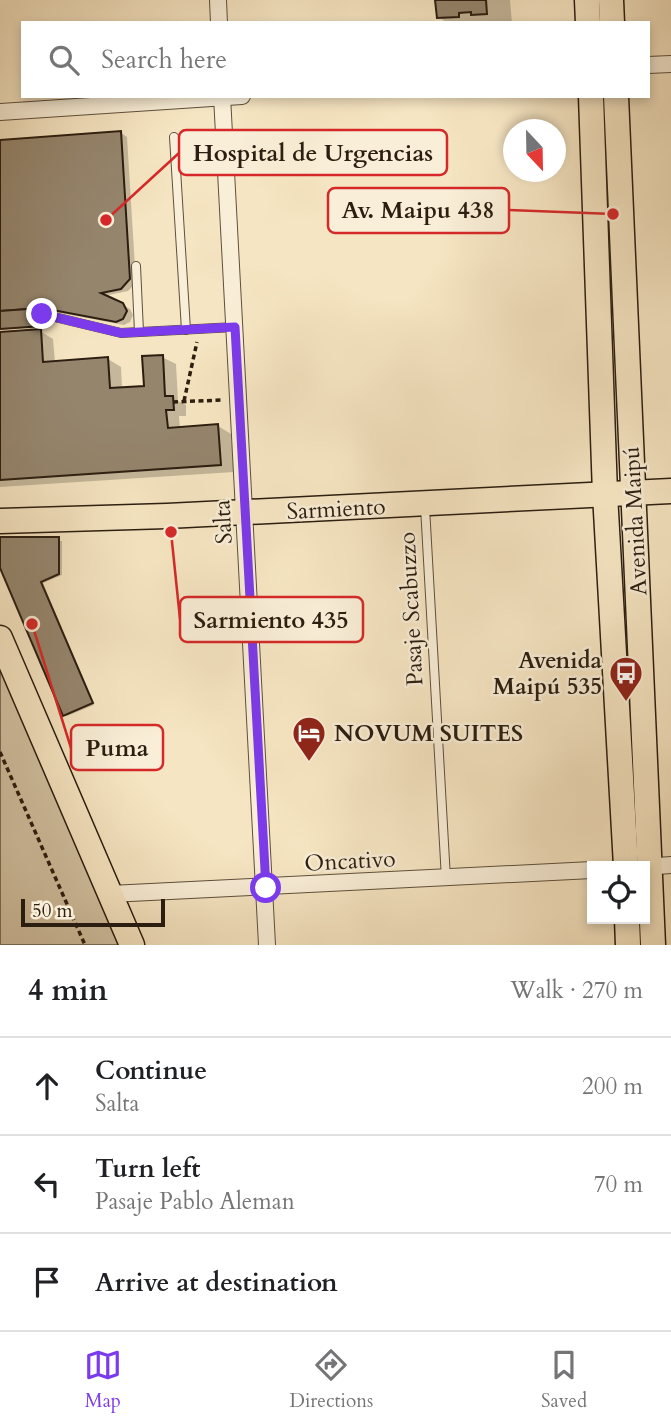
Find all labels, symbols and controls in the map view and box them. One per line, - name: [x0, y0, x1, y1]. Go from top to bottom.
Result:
- search box: [21, 21, 650, 98]
- icon: search: [45, 41, 83, 79]
- text: Search here: [101, 42, 227, 77]
- north arrow: [503, 119, 566, 182]
- callout: Hospital de Urgencias: [179, 130, 447, 175]
- text: Hospital de Urgencias: [193, 137, 433, 170]
- callout: Av. Maipu 438: [328, 188, 509, 233]
- text: Av. Maipu 438: [341, 194, 495, 227]
- route end: [26, 298, 57, 329]
- street label: Avenida Maipú: [616, 446, 654, 596]
- street label: Sarmiento: [286, 491, 386, 527]
- street label: Salta: [206, 499, 240, 545]
- street label: Pasaje Scabuzzo: [391, 531, 431, 687]
- callout: Sarmiento 435: [180, 597, 363, 642]
- text: Sarmiento 435: [193, 604, 349, 637]
- place label: Avenida Maipú 535: [493, 645, 603, 702]
- bus stop icon: Avenida Maipú 535: [607, 654, 645, 703]
- hotel icon: NOVUM SUITES: [290, 714, 328, 763]
- place label: NOVUM SUITES: [334, 718, 523, 749]
- callout: Puma: [71, 725, 163, 770]
- text: Puma: [85, 732, 149, 765]
- street label: Oncativo: [304, 843, 396, 879]
- map controls: [587, 861, 650, 924]
- button: locate: [587, 861, 650, 924]
- route start: [250, 872, 281, 903]
- scale bar: [21, 896, 164, 928]
- text: 50 m: [32, 898, 73, 924]
- text: 4 min: [28, 970, 108, 1011]
- text: Walk · 270 m: [510, 975, 643, 1006]
- text: Continue: [95, 1053, 207, 1088]
- icon: ahead: [28, 1067, 66, 1105]
- text: 200 m: [582, 1071, 643, 1102]
- text: Salta: [95, 1088, 140, 1119]
- text: Turn left: [95, 1151, 200, 1186]
- icon: left: [28, 1165, 66, 1203]
- text: 70 m: [594, 1169, 643, 1200]
- text: Pasaje Pablo Aleman: [95, 1186, 295, 1217]
- icon: arrive: [28, 1263, 66, 1301]
- text: Arrive at destination: [95, 1265, 338, 1300]
- tab: Map: [84, 1346, 122, 1414]
- tab: Directions: [290, 1346, 373, 1414]
- tab: Saved: [541, 1346, 587, 1414]

